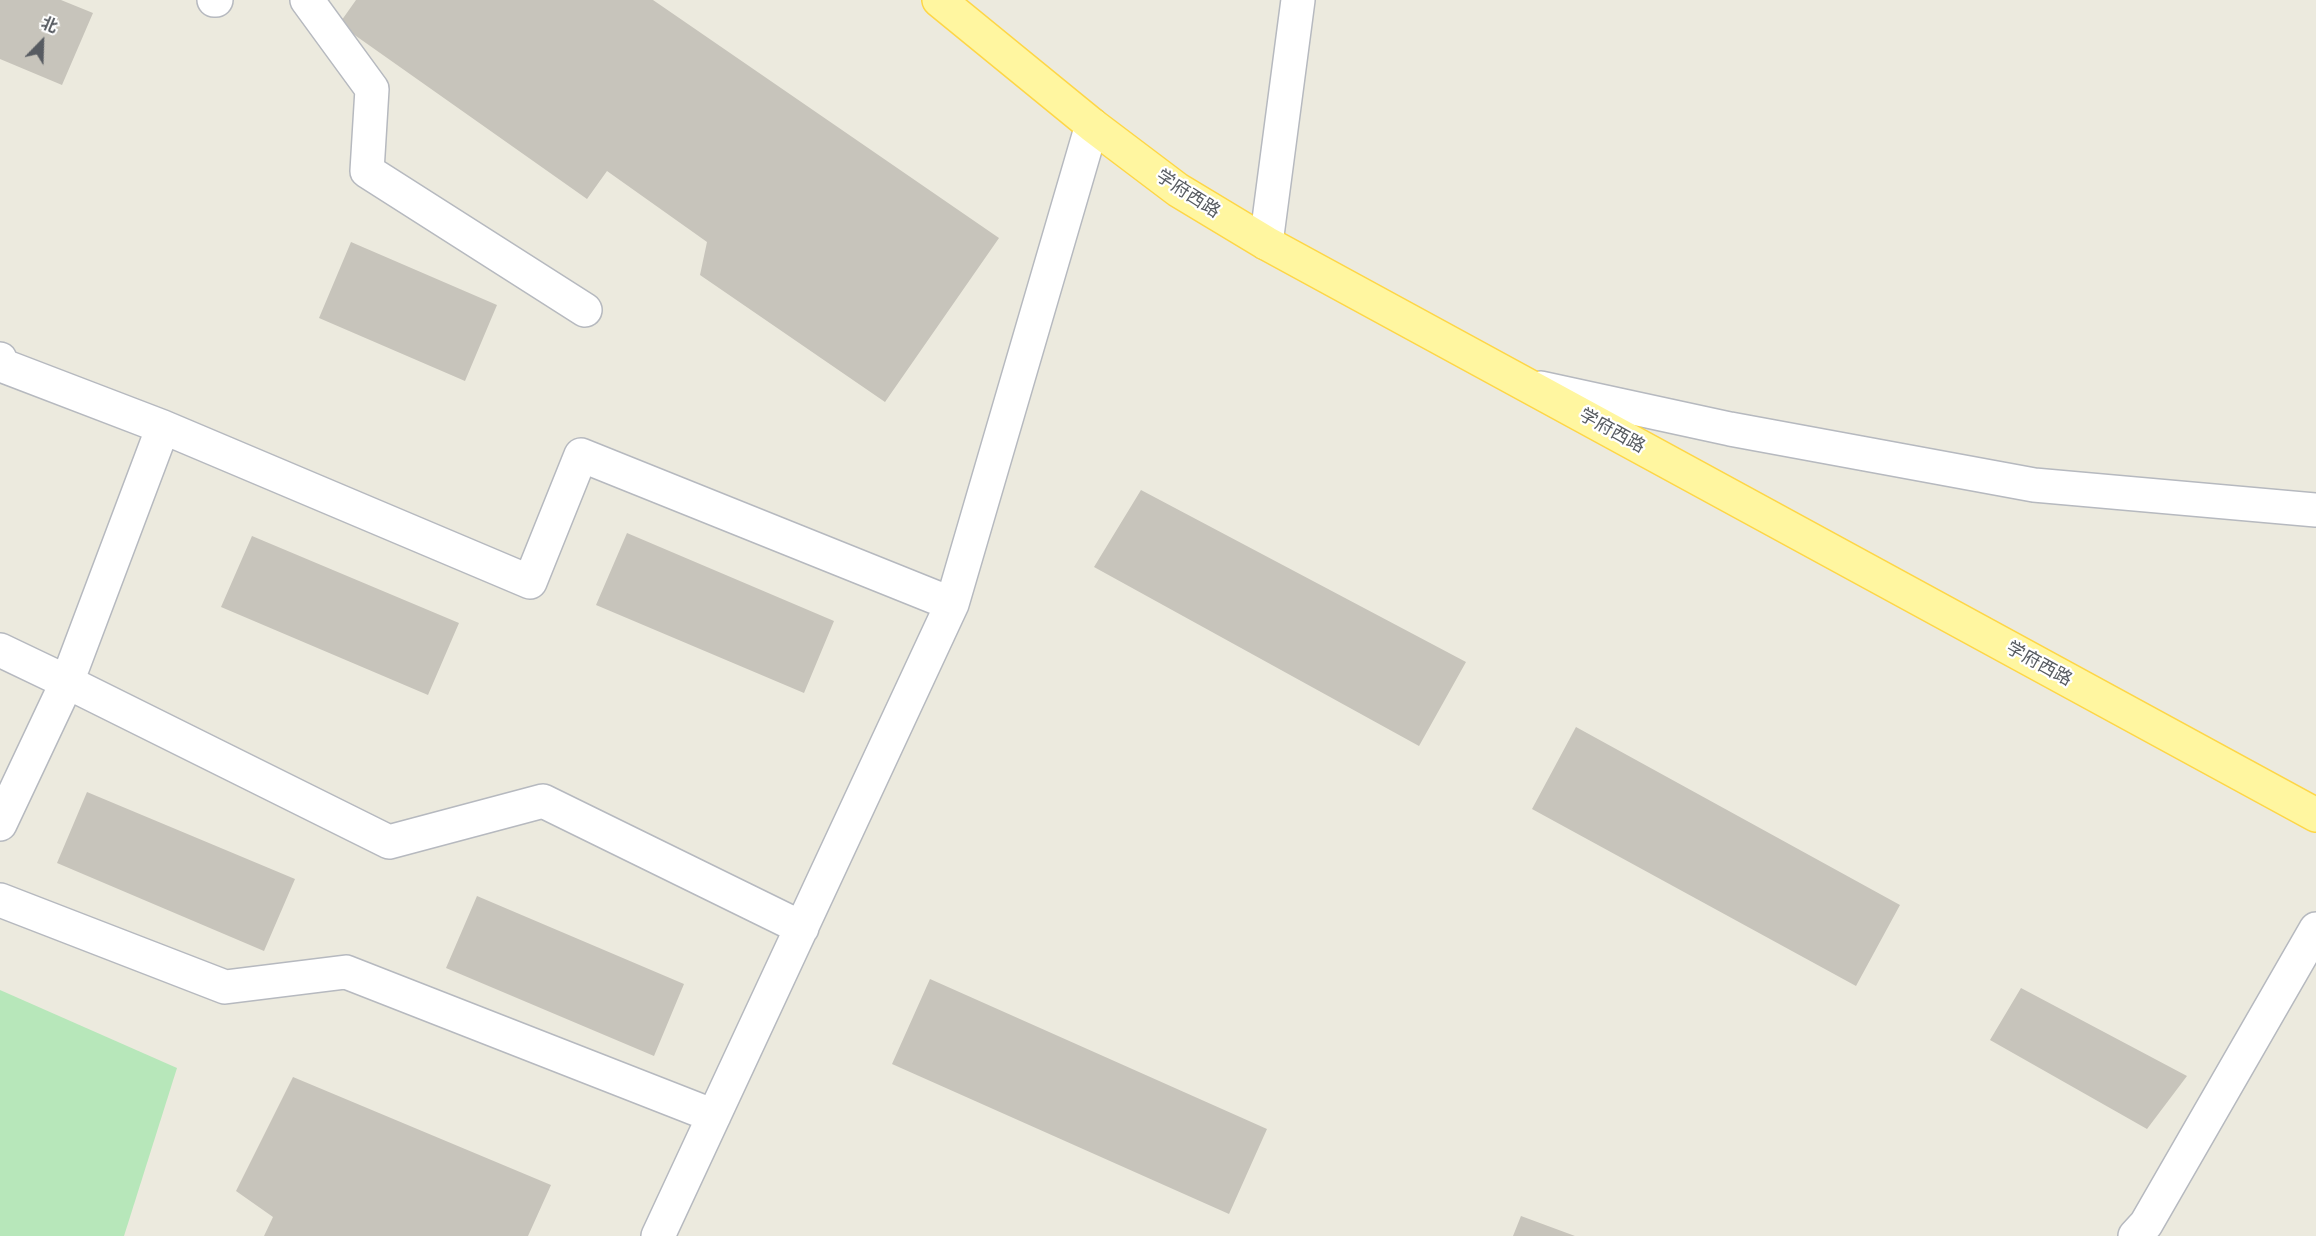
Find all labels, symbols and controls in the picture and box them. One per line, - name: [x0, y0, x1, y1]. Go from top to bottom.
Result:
- north arrow: [12, 12, 72, 72]
- text: 北: [38, 13, 60, 37]
- street label: 学府西路: [1152, 165, 1224, 223]
- street label: 学府西路: [1575, 404, 1649, 458]
- street label: 学府西路: [2002, 637, 2076, 691]

